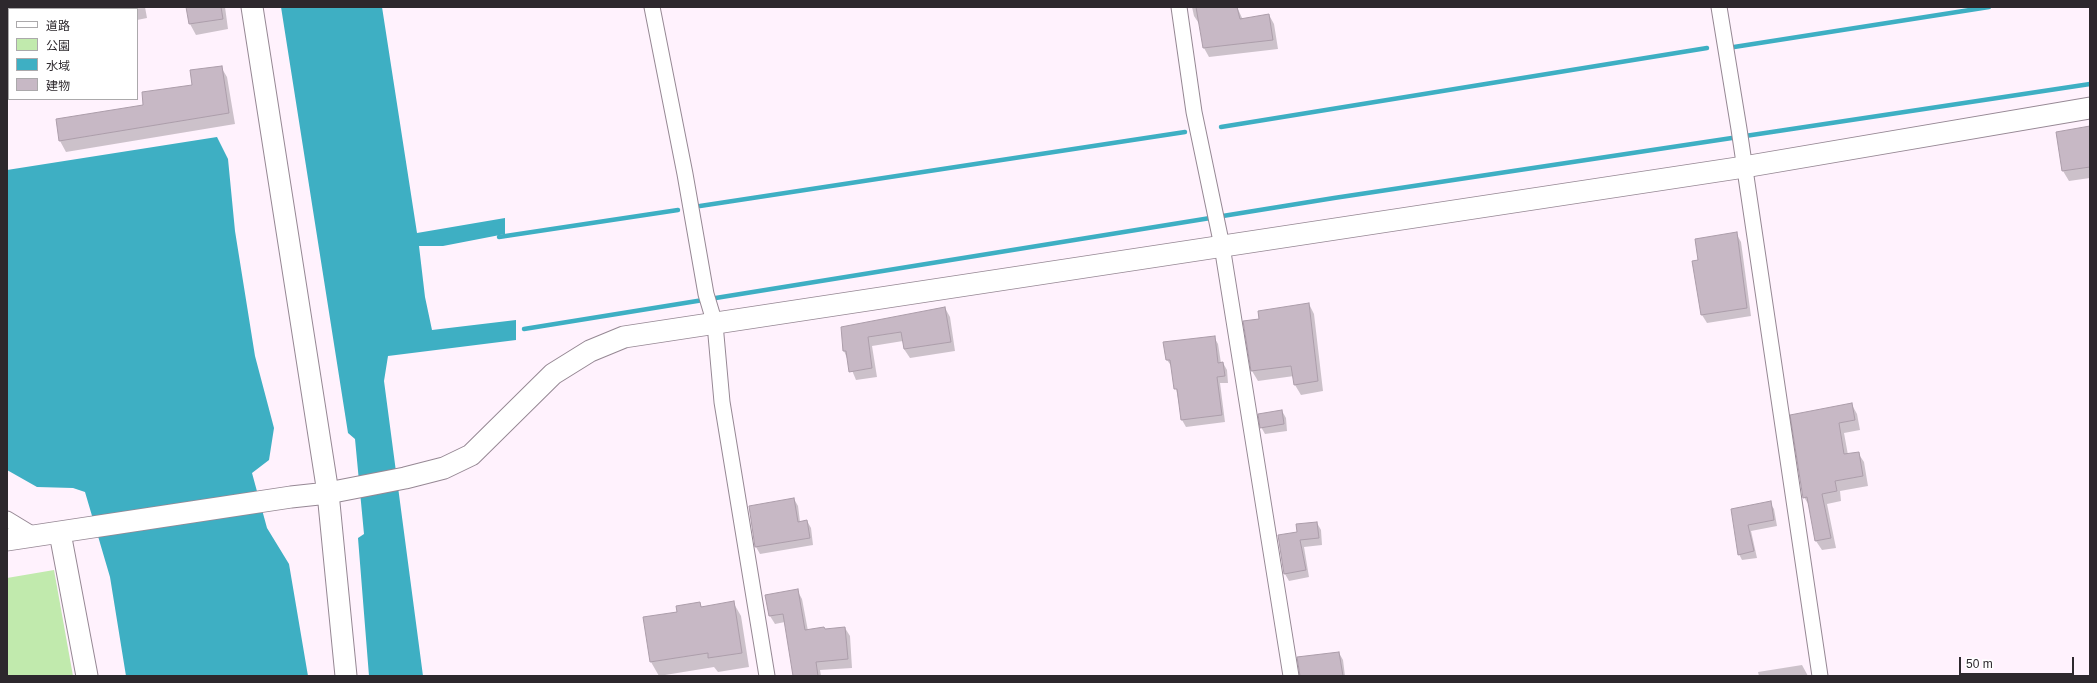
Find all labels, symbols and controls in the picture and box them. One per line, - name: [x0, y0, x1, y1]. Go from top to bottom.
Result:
- legend: [8, 8, 138, 100]
- text: 道路: [46, 19, 70, 33]
- text: 公園: [46, 39, 70, 53]
- text: 水域: [46, 59, 70, 73]
- text: 建物: [46, 79, 70, 93]
- scale bar: [1961, 649, 2076, 675]
- text: 50 m: [1966, 657, 1993, 671]

